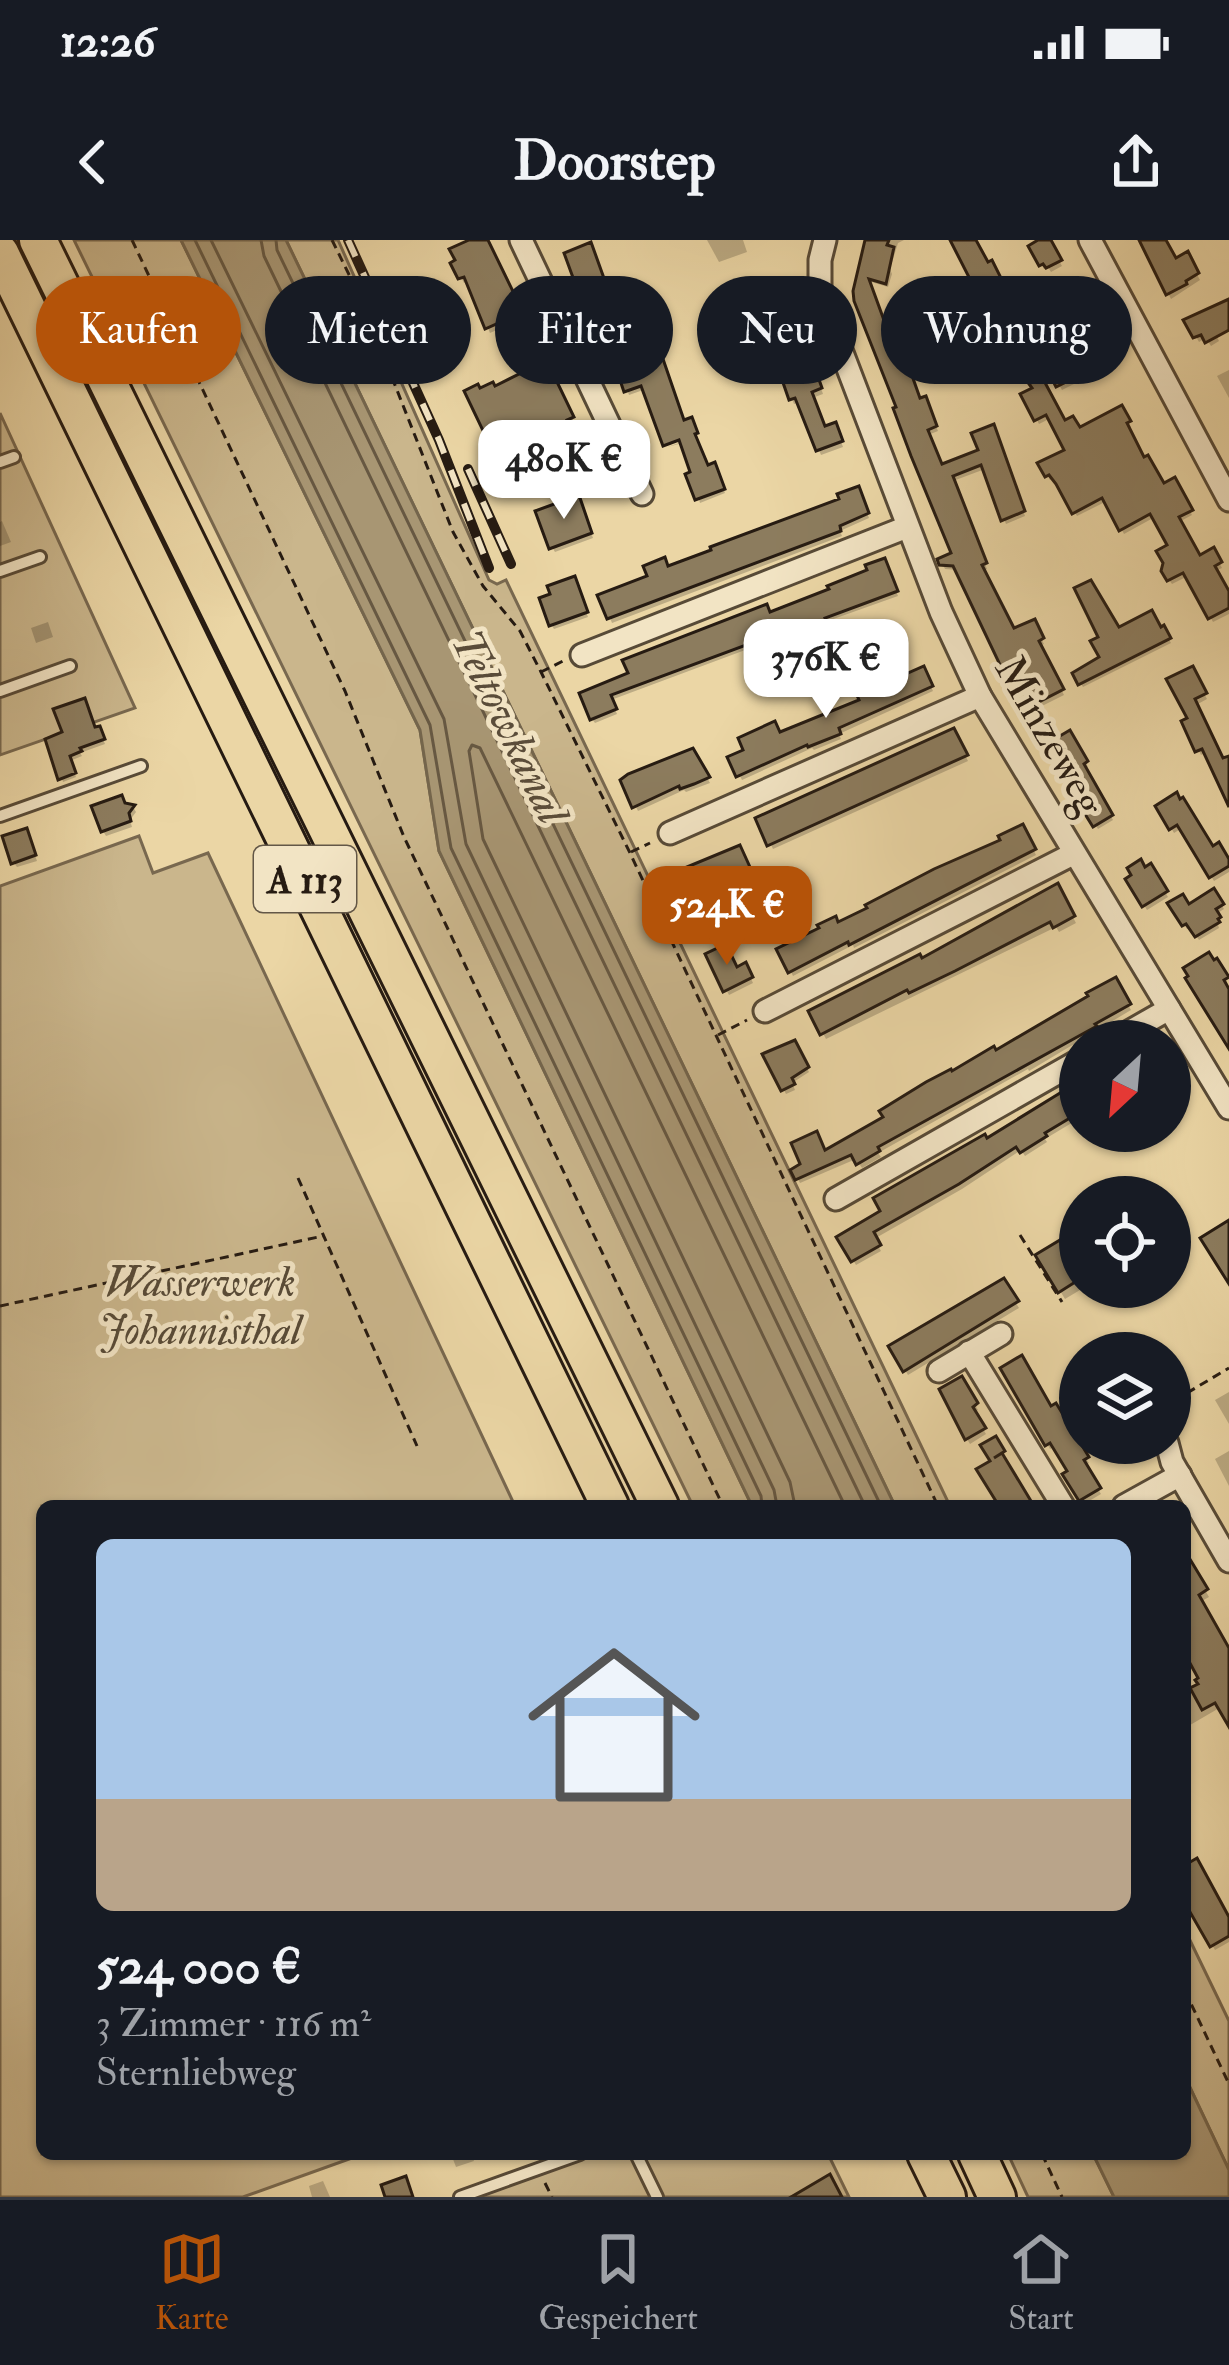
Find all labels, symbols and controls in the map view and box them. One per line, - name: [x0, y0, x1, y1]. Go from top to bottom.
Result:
- text: 12:26: [60, 14, 156, 70]
- text: Doorstep: [514, 128, 715, 196]
- icon: back: [60, 129, 126, 195]
- icon: share: [1103, 129, 1169, 195]
- chip: Kaufen: [36, 276, 241, 384]
- chip: Mieten: [265, 276, 471, 384]
- chip: Filter: [495, 276, 673, 384]
- chip: Neu: [697, 276, 857, 384]
- chip: Wohnung: [881, 276, 1132, 384]
- pin: 480K €: [466, 420, 662, 522]
- text: 480K €: [505, 434, 623, 483]
- pin: 376K €: [728, 619, 924, 721]
- water label: Teltowkanal: [438, 621, 582, 836]
- text: 376K €: [771, 633, 881, 682]
- street label: Minzeweg: [983, 647, 1116, 826]
- road number: A 113: [254, 846, 356, 912]
- pin: 524K €: [629, 866, 825, 968]
- text: 524K €: [669, 880, 785, 929]
- north arrow: [1059, 1020, 1191, 1152]
- map controls: [1059, 1020, 1191, 1464]
- button: locate: [1059, 1176, 1191, 1308]
- park label: Wasserwerk Johannisthal: [99, 1257, 304, 1357]
- button: layers: [1059, 1332, 1191, 1464]
- icon: home: [506, 1617, 722, 1833]
- text: 524 000 €: [96, 1935, 301, 1999]
- text: 3 Zimmer · 116 m²: [96, 1999, 371, 2048]
- text: Sternliebweg: [96, 2048, 296, 2097]
- tab: Karte: [155, 2226, 228, 2339]
- tab: Gespeichert: [539, 2226, 698, 2339]
- tab: Start: [1008, 2226, 1074, 2339]

